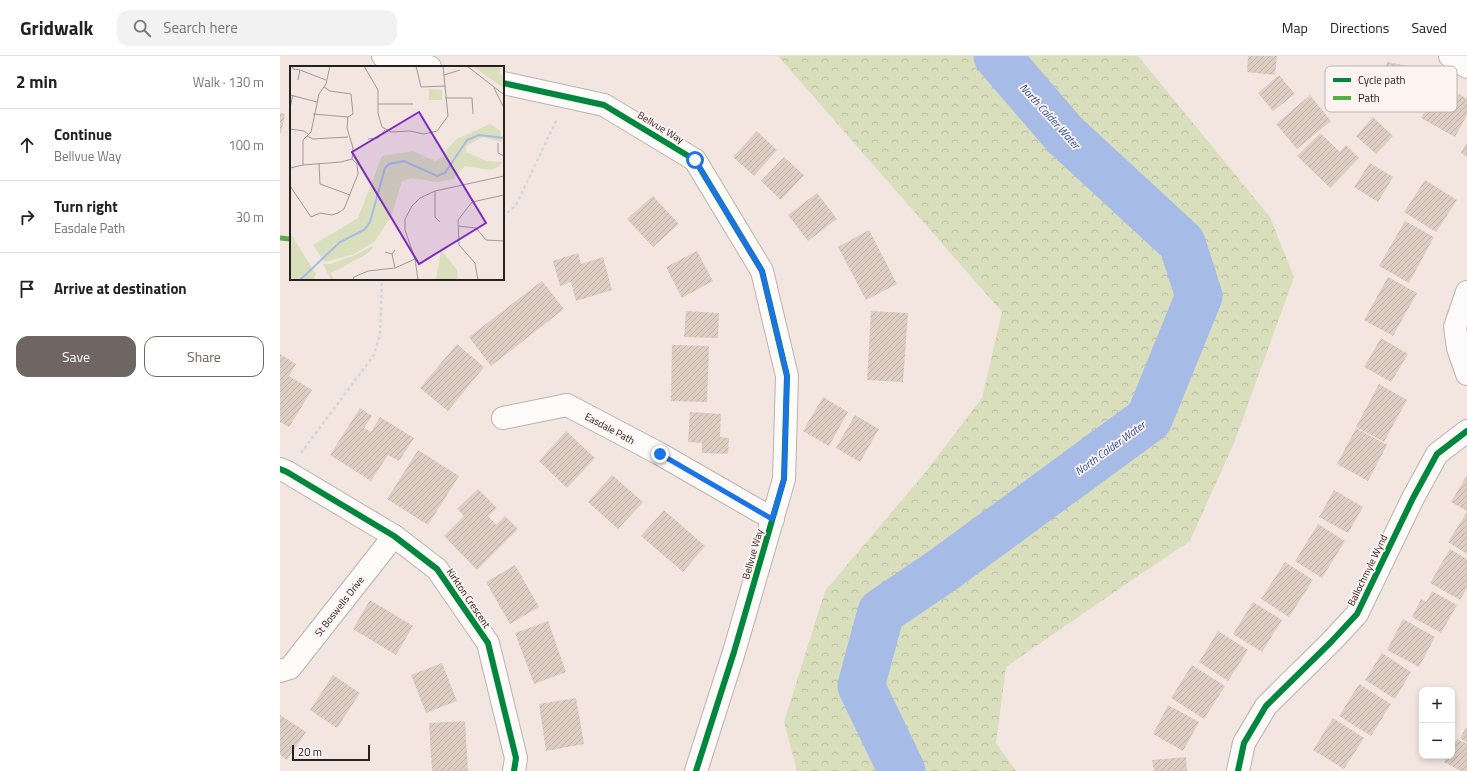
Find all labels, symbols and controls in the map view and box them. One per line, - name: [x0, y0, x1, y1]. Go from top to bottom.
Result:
- search box: [117, 10, 397, 46]
- text: Gridwalk: [20, 13, 93, 42]
- text: Search here: [163, 16, 238, 39]
- icon: search: [131, 17, 153, 39]
- text: Map: [1282, 17, 1308, 38]
- text: Directions: [1330, 17, 1389, 38]
- text: Saved: [1411, 17, 1447, 38]
- inset map: [290, 66, 504, 280]
- legend: [1325, 66, 1457, 112]
- text: 2 min: [16, 69, 57, 95]
- text: Walk · 130 m: [193, 72, 264, 92]
- text: Cycle path: [1358, 72, 1406, 88]
- water label: North Calder Water: [1016, 80, 1085, 153]
- text: Path: [1358, 90, 1380, 106]
- street label: Bellvue Way: [635, 108, 687, 147]
- text: Continue: [54, 123, 112, 146]
- icon: ahead: [16, 134, 38, 156]
- text: 100 m: [228, 135, 264, 155]
- text: Bellvue Way: [54, 146, 121, 166]
- route start: [686, 151, 704, 169]
- text: Turn right: [54, 195, 118, 218]
- icon: right: [16, 206, 38, 228]
- text: 30 m: [236, 207, 264, 227]
- text: Easdale Path: [54, 218, 125, 238]
- text: Arrive at destination: [54, 277, 187, 300]
- icon: arrive: [16, 278, 38, 300]
- button: Save: [16, 336, 136, 377]
- button: Share: [144, 336, 264, 377]
- street label: Easdale Path: [582, 409, 637, 448]
- water label: North Calder Water: [1072, 416, 1150, 479]
- route end: [651, 445, 669, 463]
- street label: Bellvue Way: [738, 527, 767, 581]
- street label: Ballochmyle Wynd: [1344, 532, 1391, 608]
- street label: Kirkton Crescent: [443, 565, 494, 632]
- street label: St Boswells Drive: [311, 573, 368, 640]
- map controls: [1419, 687, 1455, 759]
- button: +: [1419, 687, 1455, 723]
- button: −: [1419, 723, 1455, 759]
- scale bar: [292, 743, 370, 762]
- text: 20 m: [298, 744, 322, 760]

